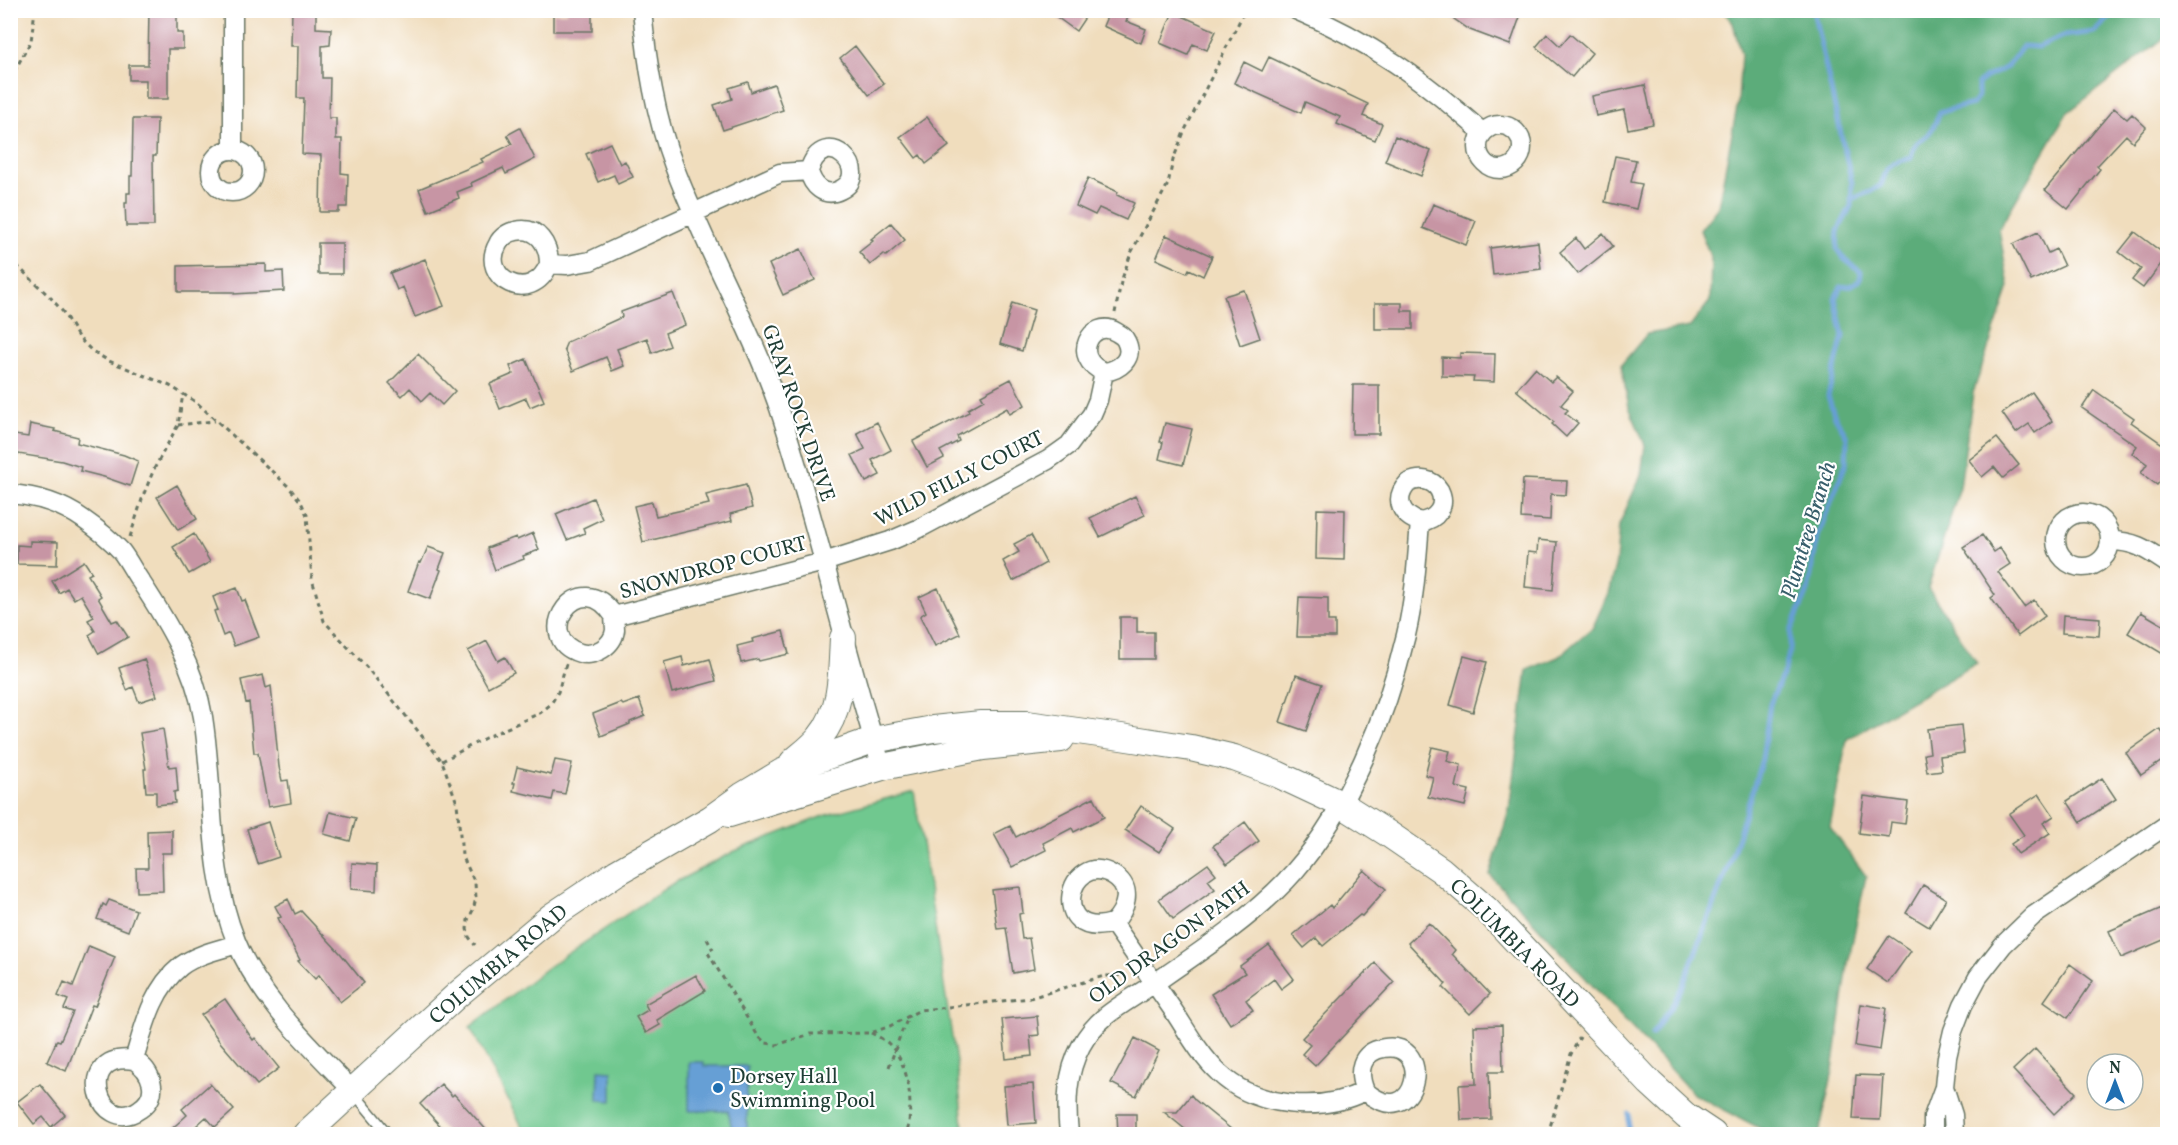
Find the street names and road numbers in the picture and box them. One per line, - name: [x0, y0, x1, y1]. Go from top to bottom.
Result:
- street label: GRAY ROCK DRIVE: [754, 321, 842, 506]
- street label: WILD FILLY COURT: [870, 424, 1049, 535]
- street label: SNOWDROP COURT: [617, 529, 810, 607]
- street label: COLUMBIA ROAD: [1443, 873, 1585, 1015]
- street label: OLD DRAGON PATH: [1083, 875, 1257, 1012]
- street label: COLUMBIA ROAD: [423, 898, 575, 1032]

